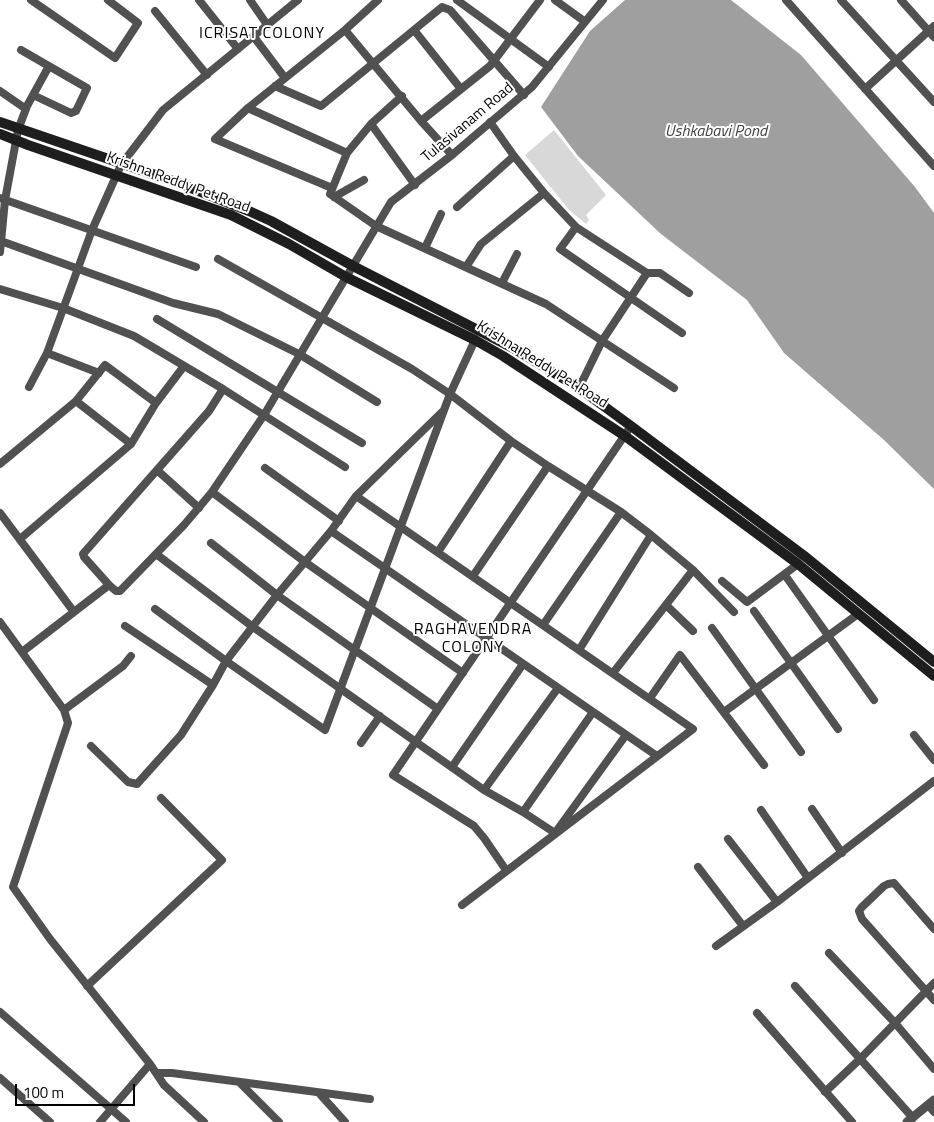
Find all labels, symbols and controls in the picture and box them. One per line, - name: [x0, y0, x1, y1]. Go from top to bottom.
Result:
- district label: ICRISAT COLONY: [197, 24, 327, 44]
- street label: Tulasivanam Road: [418, 79, 518, 167]
- water label: Ushkabavi Pond: [665, 122, 767, 142]
- street label: Krishna Reddy Pet Road: [104, 149, 252, 217]
- street label: Krishna Reddy Pet Road: [473, 317, 611, 413]
- district label: RAGHAVENDRA COLONY: [412, 620, 534, 658]
- scale bar: [18, 1074, 138, 1106]
- text: 100 m: [23, 1081, 64, 1104]

